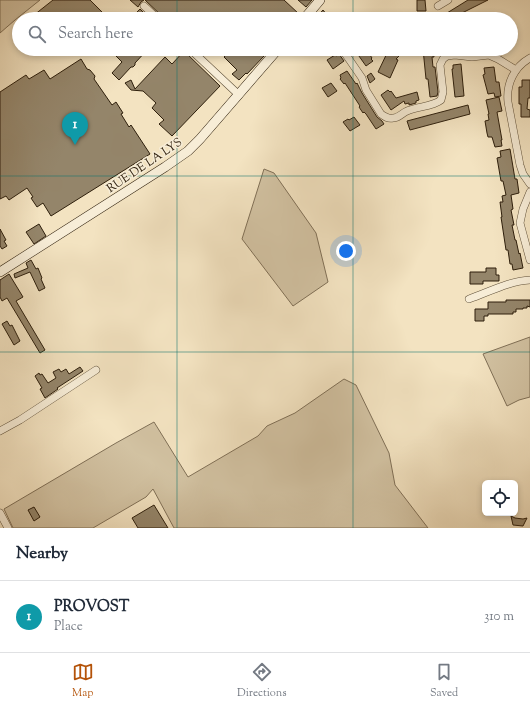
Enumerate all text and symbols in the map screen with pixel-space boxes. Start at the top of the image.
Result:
search box [12,12,518,56]
icon: search [26,23,48,45]
text: Search here [58,24,133,45]
pin: 1 [62,112,88,145]
street label: RUE DE LA LYS [103,134,186,198]
your location [336,241,356,261]
map controls [482,480,518,516]
button: locate [482,480,518,516]
text: Nearby [16,542,68,566]
text: PROVOST [54,597,129,618]
text: 1 [27,608,31,626]
text: 310 m [484,608,514,626]
text: Place [54,618,83,636]
tab: Map [72,661,94,701]
tab: Directions [237,661,287,701]
tab: Saved [430,661,458,701]

